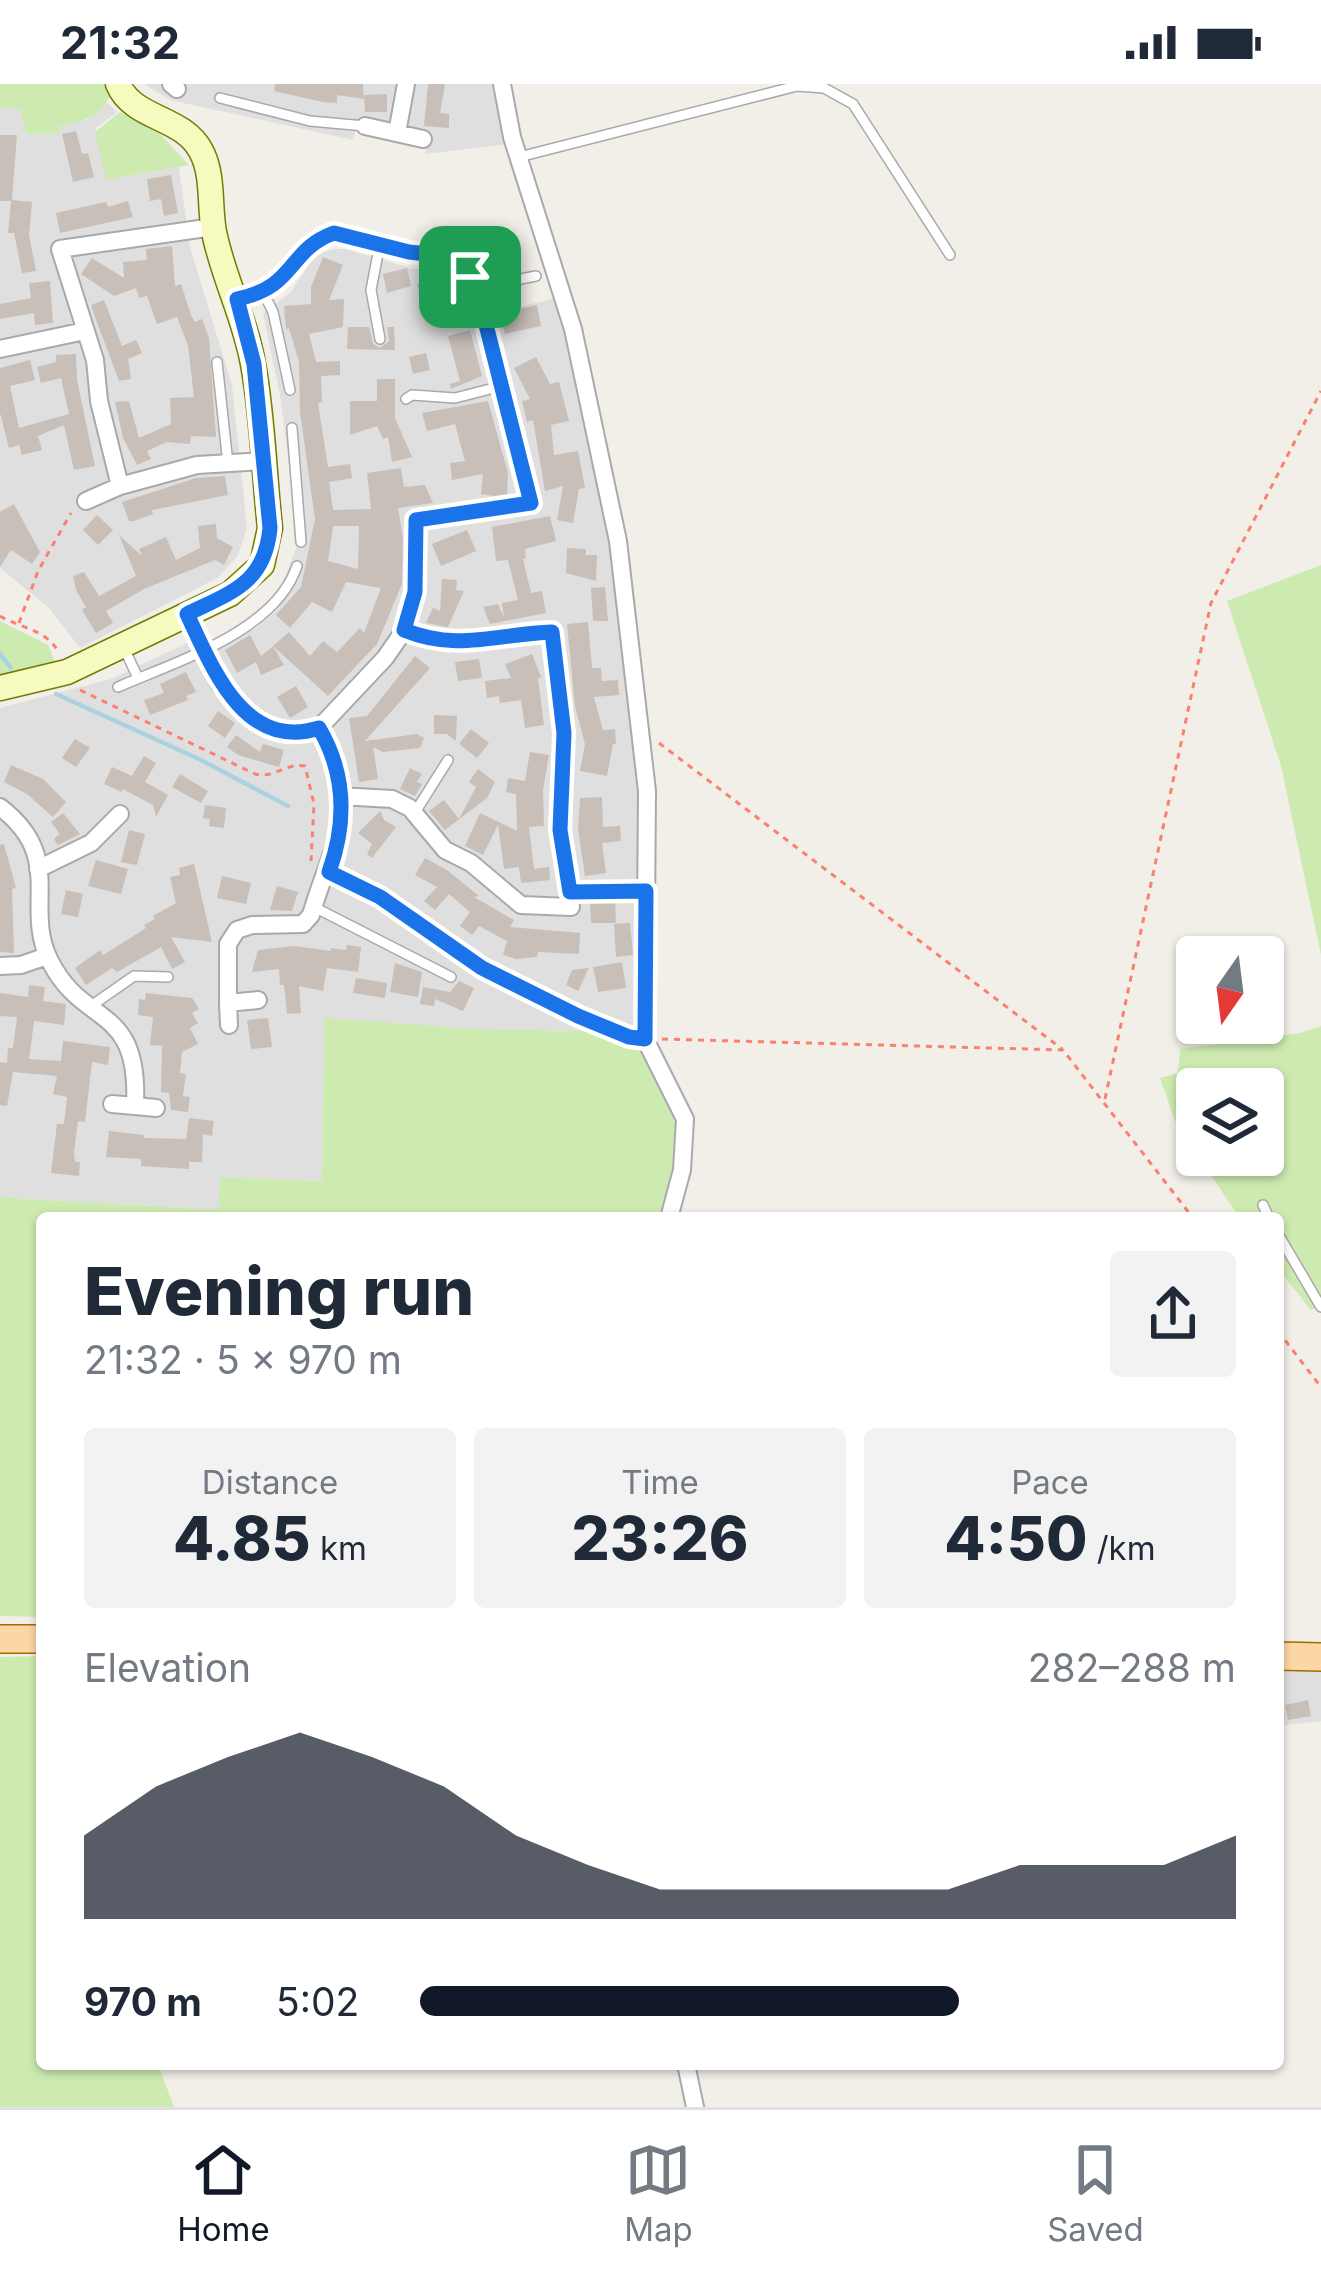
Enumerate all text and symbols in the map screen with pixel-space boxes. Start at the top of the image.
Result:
text: 21:32 [60,15,180,70]
pin [419,226,521,328]
icon: arrive [437,244,503,310]
north arrow [1176,936,1284,1044]
map controls [1176,936,1284,1176]
button: layers [1176,1068,1284,1176]
text: Evening run [84,1251,474,1331]
button: share [1110,1251,1236,1377]
text: 21:32 · 5 × 970 m [84,1336,402,1383]
text: Distance [202,1462,338,1502]
text: Time [621,1462,699,1502]
text: Pace [1011,1462,1089,1502]
text: 4.85 [173,1502,311,1574]
text: 23:26 [572,1502,748,1574]
text: 4:50 [944,1502,1087,1574]
text: km [311,1528,367,1568]
text: /km [1087,1528,1156,1568]
text: Elevation [84,1644,251,1691]
text: 282–288 m [1028,1644,1236,1691]
text: 970 m [84,1978,202,2025]
text: 5:02 [276,1978,359,2025]
tab: Home [177,2137,270,2249]
tab: Map [624,2137,693,2249]
tab: Saved [1047,2137,1144,2249]

